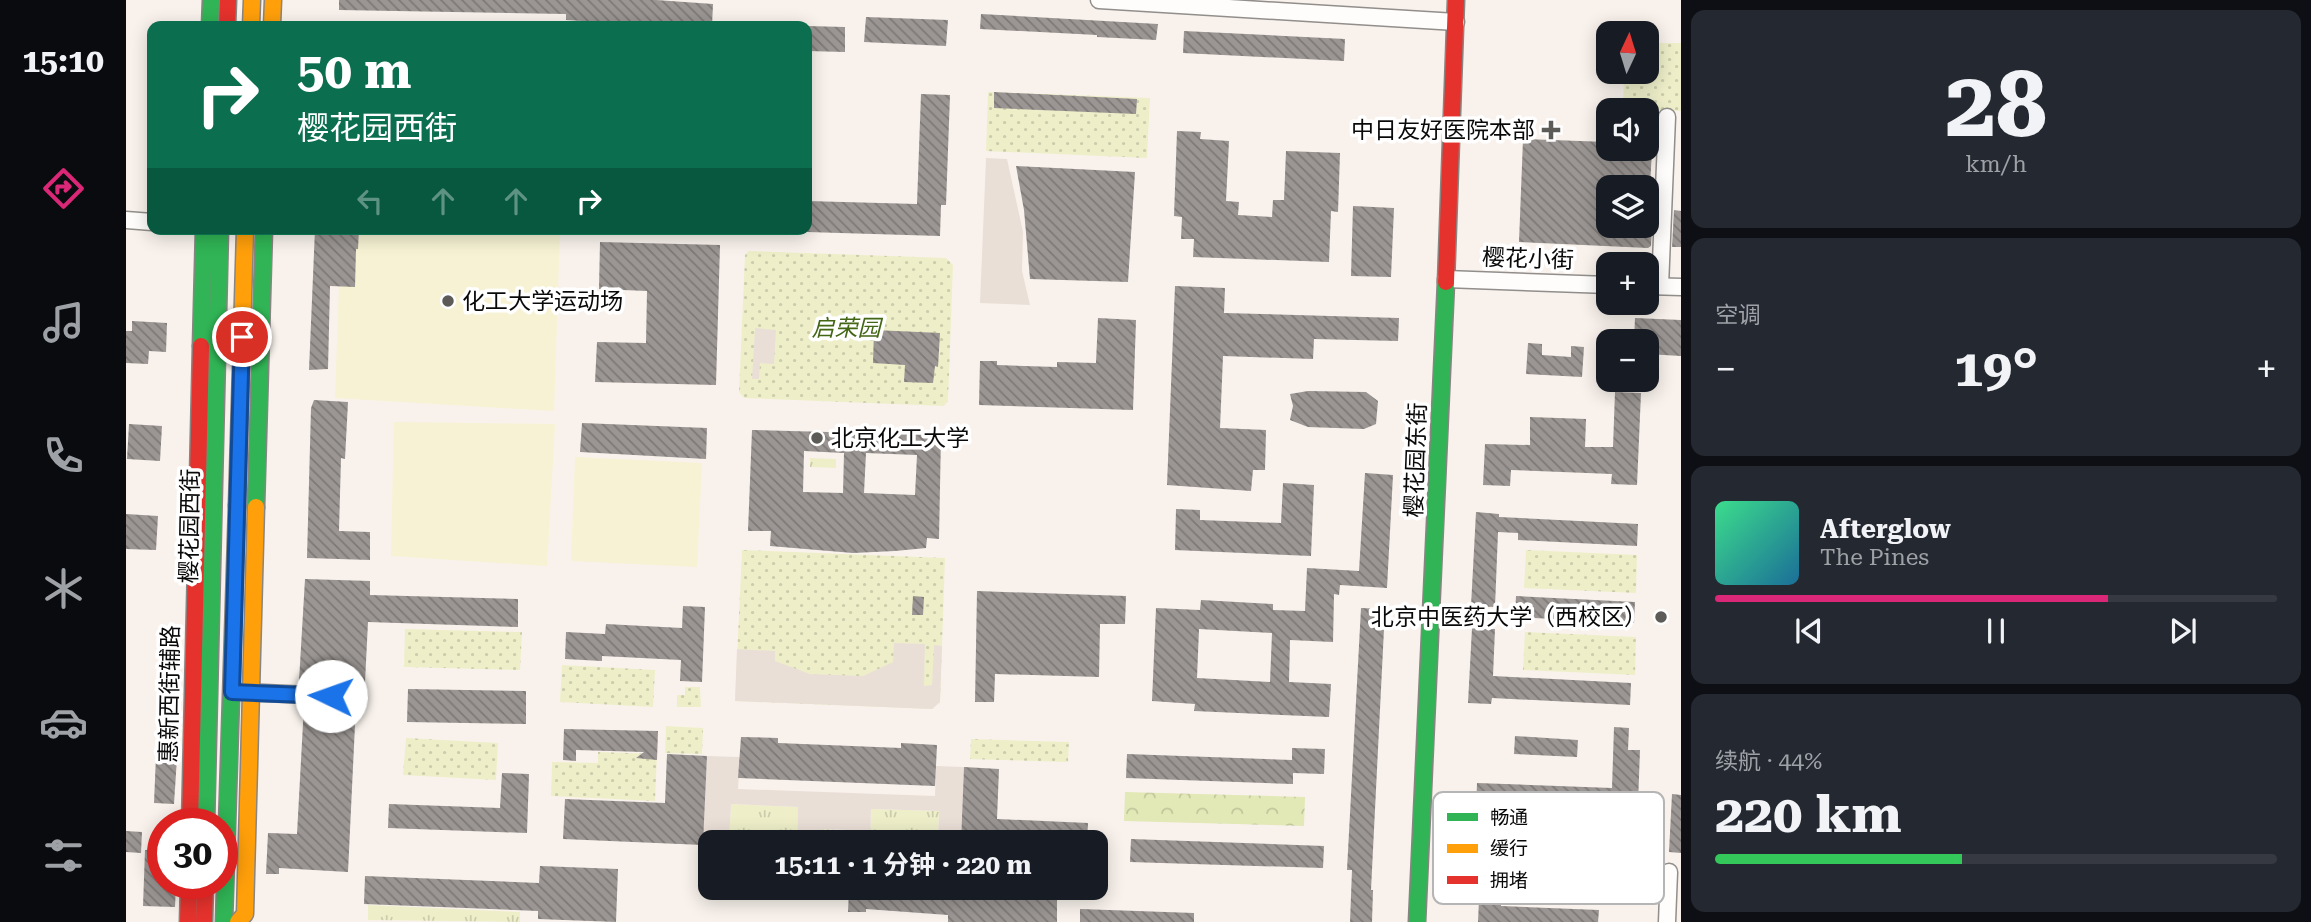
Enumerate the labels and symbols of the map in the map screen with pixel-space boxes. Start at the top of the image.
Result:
north arrow [1596,21,1659,84]
place label: 中日友好医院本部 [1351,117,1535,144]
marker: 中日友好医院本部 [1541,120,1561,140]
street label: 樱花小街 [1482,244,1574,274]
place label: 化工大学运动场 [462,288,623,315]
marker: 化工大学运动场 [440,293,456,309]
pin [212,307,272,367]
park label: 启荣园 [812,315,884,342]
street label: 樱花园东街 [1401,402,1431,518]
place label: 北京化工大学 [831,425,969,452]
marker: 北京化工大学 [809,430,825,446]
street label: 樱花园西街 [175,468,205,584]
place label: 北京中医药大学（西校区） [1371,604,1647,631]
marker: 北京中医药大学（西校区） [1653,609,1669,625]
street label: 惠新西街辅路 [155,625,185,763]
position arrow [294,659,368,733]
legend [1433,792,1664,904]
text: 畅通 [1490,806,1528,829]
speed limit sign: 30 [147,808,238,899]
text: 缓行 [1490,837,1528,860]
text: 拥堵 [1490,869,1528,892]

